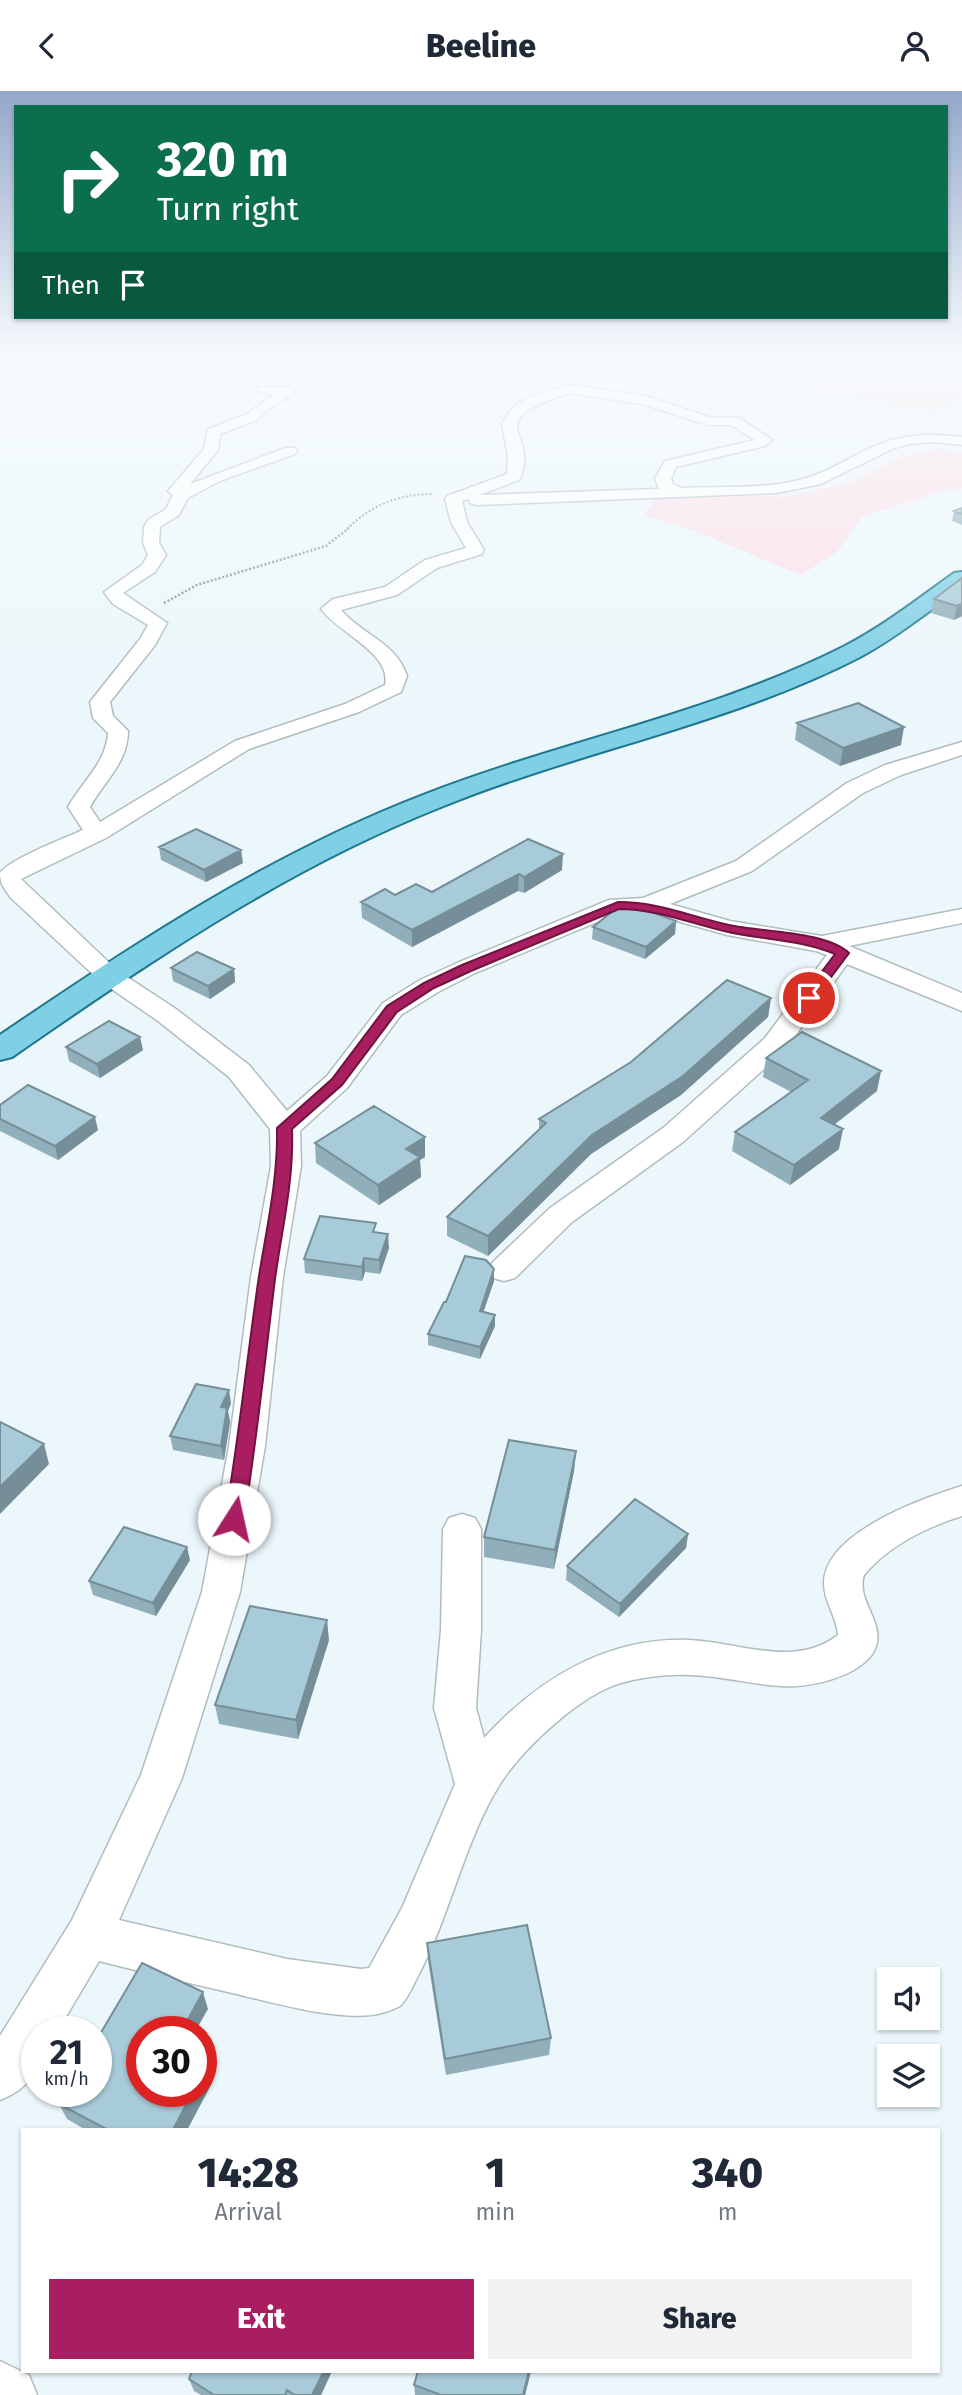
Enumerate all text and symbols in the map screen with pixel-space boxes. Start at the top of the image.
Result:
icon: back [28,27,66,65]
text: Beeline [426,27,536,65]
icon: person [896,27,934,65]
text: 320 m [157,130,289,189]
icon: right [42,133,133,224]
text: Turn right [157,190,299,228]
icon: arrive [114,266,152,304]
text: Then [42,270,100,301]
pin [779,968,839,1028]
icon: arrive [790,979,828,1017]
position arrow [197,1482,271,1556]
map controls [877,1967,940,2107]
button: sound [877,1967,940,2030]
speed limit sign: 30 [126,2016,217,2107]
text: 21 [50,2031,83,2073]
button: layers [877,2044,940,2107]
text: km/h [44,2068,89,2090]
text: 14:28 [198,2148,299,2198]
text: 1 [485,2148,505,2198]
text: 340 [692,2148,763,2198]
text: Arrival [215,2198,282,2226]
text: min [476,2198,515,2226]
text: m [718,2198,737,2226]
button: Exit [49,2279,474,2359]
button: Share [488,2279,912,2359]

